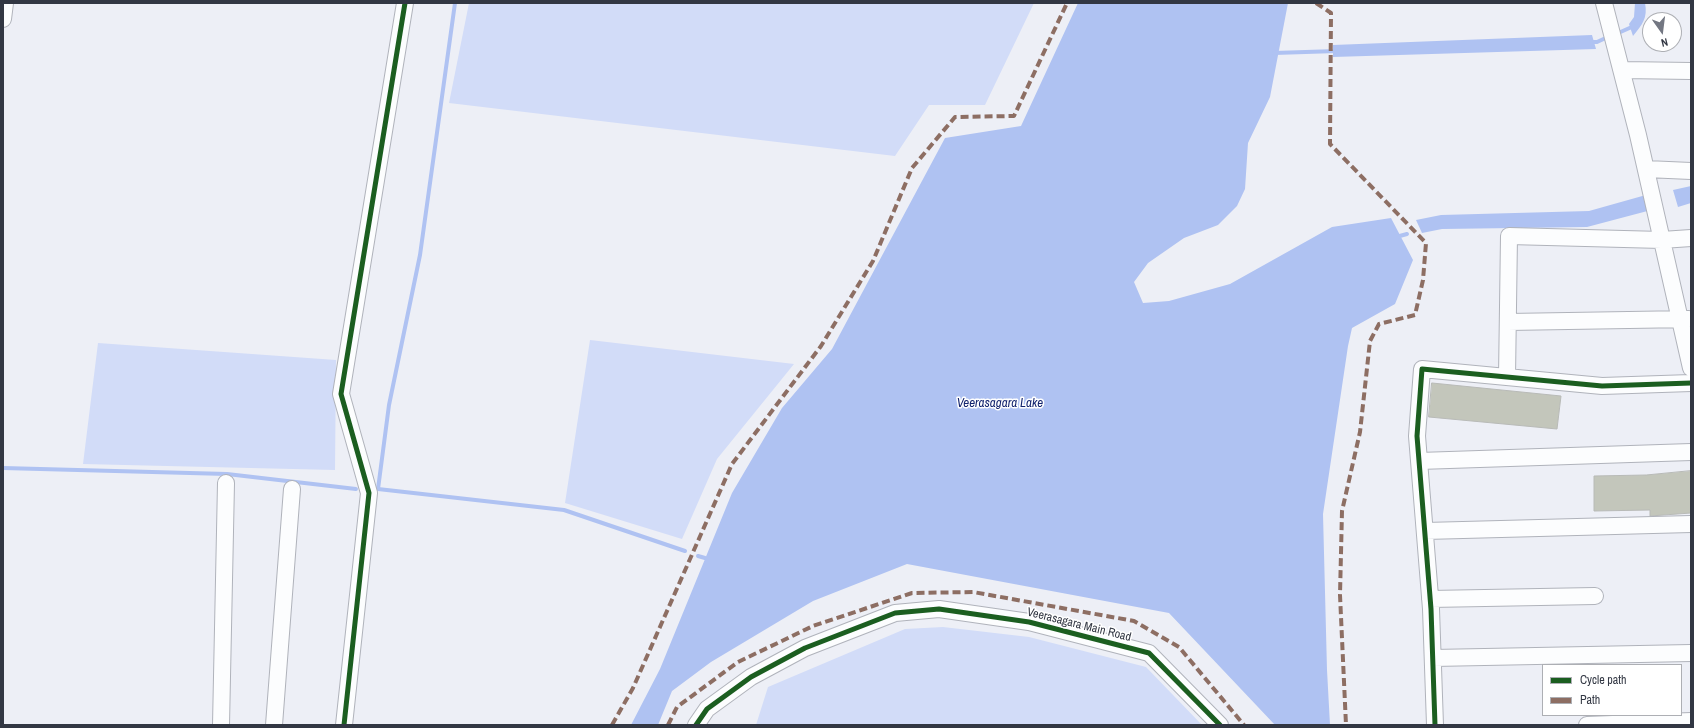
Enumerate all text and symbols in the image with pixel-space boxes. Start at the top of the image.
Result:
north arrow [1642,12,1682,52]
text: N [1660,35,1670,50]
water label: Veerasagara Lake [957,396,1043,412]
street label: Veerasagara Main Road [1026,605,1132,645]
legend [1542,664,1682,716]
text: Cycle path [1580,672,1627,688]
text: Path [1580,692,1600,708]

